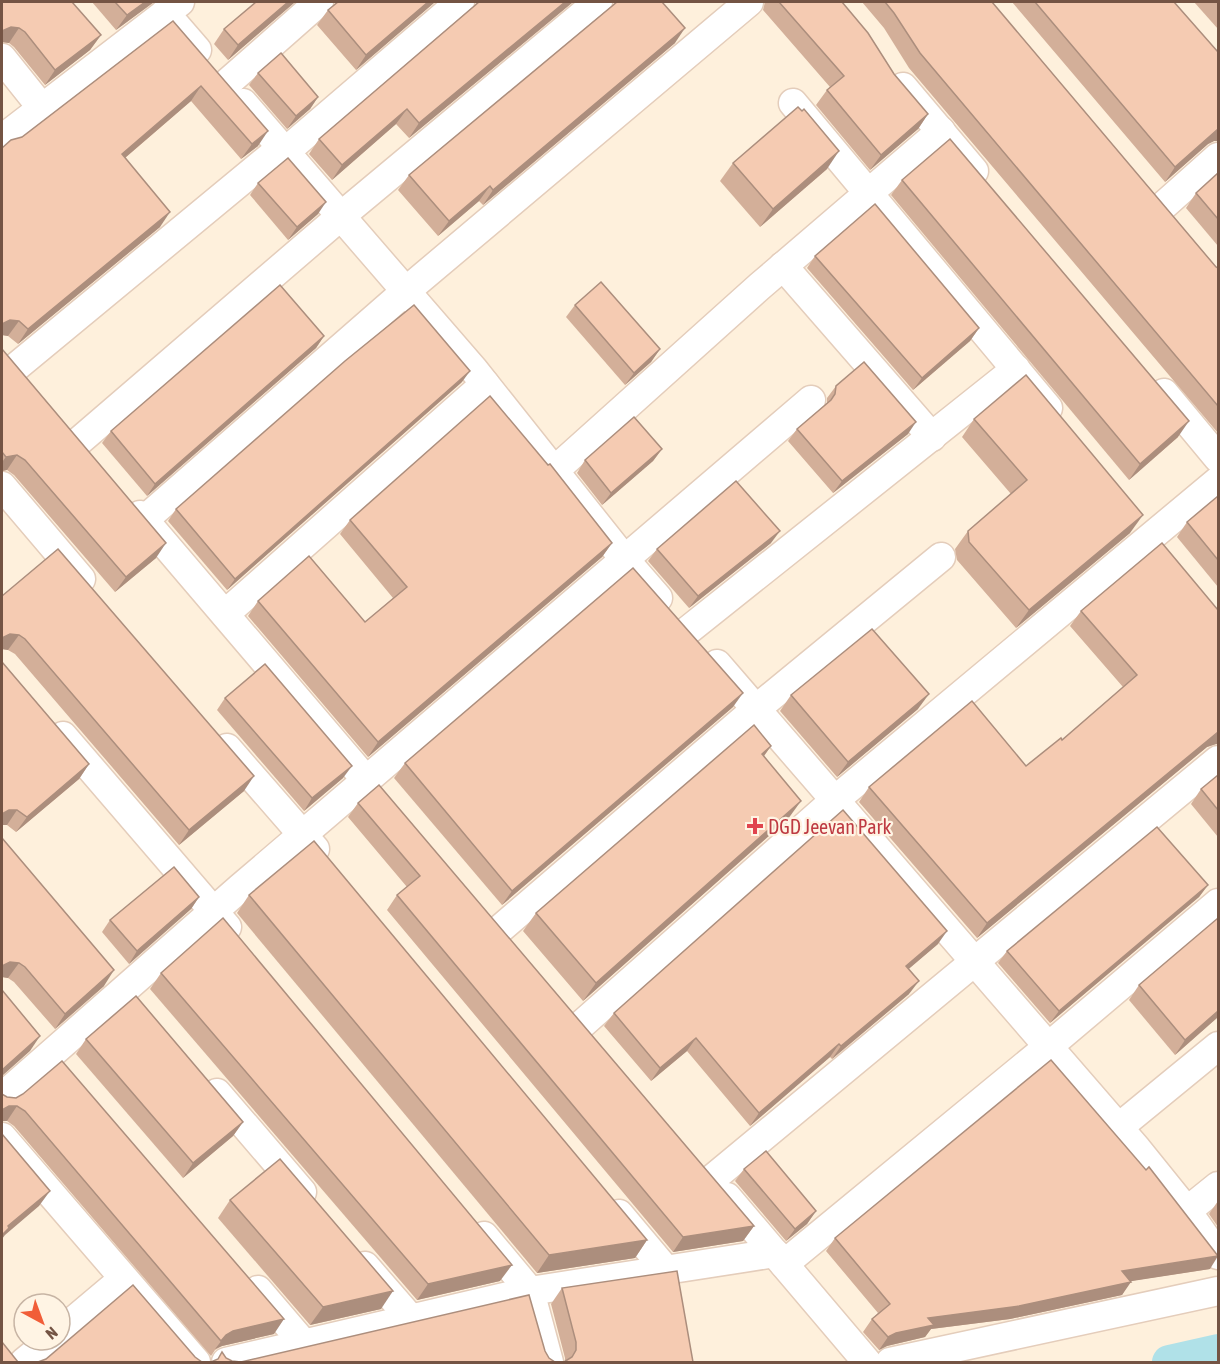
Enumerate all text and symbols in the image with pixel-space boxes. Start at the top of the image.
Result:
place label: DGD Jeevan Park [768,815,891,838]
marker: DGD Jeevan Park [746,817,764,835]
north arrow [12,1292,72,1352]
text: N [42,1323,61,1343]

